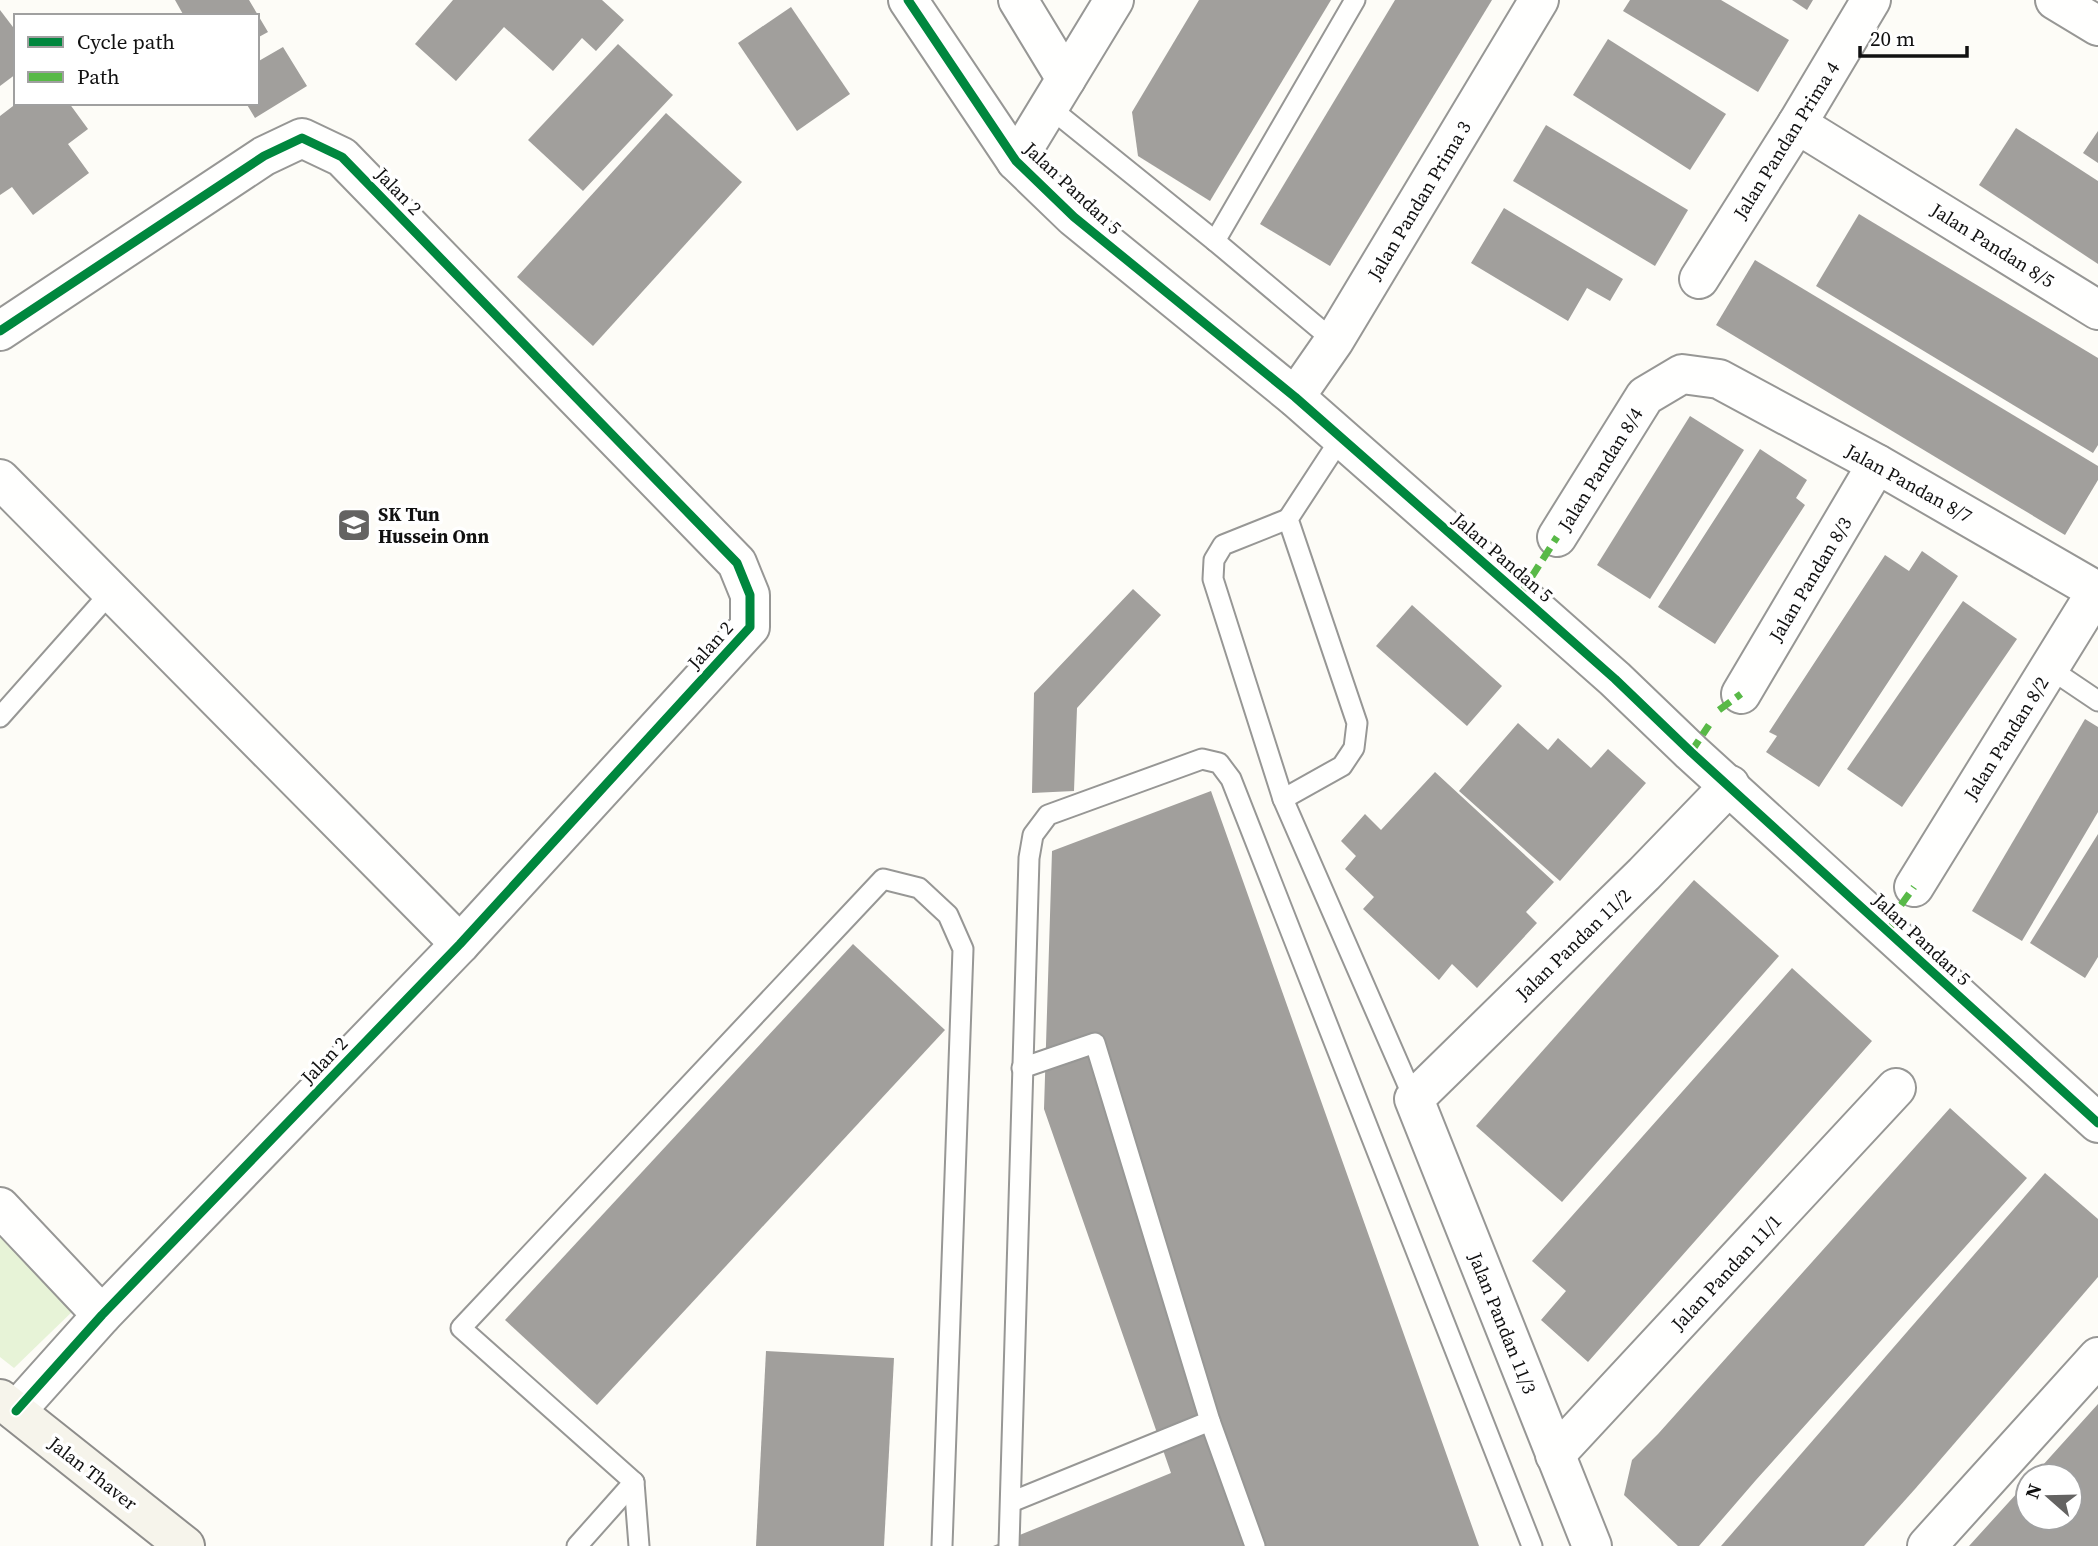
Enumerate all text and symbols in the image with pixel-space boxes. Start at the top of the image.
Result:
legend [14,14,259,105]
scale bar [1860,14,1967,58]
text: 20 m [1870,24,1915,53]
text: Cycle path [77,27,175,56]
street label: Jalan Pandan Prima 4 [1726,56,1845,225]
text: Path [77,62,120,91]
street label: Jalan Pandan Prima 3 [1361,116,1477,285]
street label: Jalan Pandan 5 [1018,135,1128,240]
street label: Jalan 2 [369,161,428,220]
street label: Jalan Pandan 8/5 [1926,196,2060,293]
street label: Jalan Pandan 8/4 [1551,402,1649,536]
street label: Jalan Pandan 8/7 [1840,437,1977,529]
place label: SK Tun Hussein Onn [378,501,489,549]
street label: Jalan Pandan 5 [1446,505,1559,608]
school or university icon: SK Tun Hussein Onn [335,506,373,544]
street label: Jalan Pandan 8/3 [1762,512,1857,647]
street label: Jalan 2 [681,615,739,676]
street label: Jalan Pandan 8/2 [1957,671,2054,805]
street label: Jalan Pandan 11/2 [1509,882,1636,1006]
street label: Jalan Pandan 5 [1867,886,1977,991]
street label: Jalan 2 [294,1031,353,1090]
street label: Jalan Pandan 11/1 [1665,1208,1787,1337]
street label: Jalan Pandan 11/3 [1462,1247,1543,1398]
street label: Jalan Thaver [42,1430,143,1516]
north arrow [2014,1462,2084,1532]
text: N [2018,1480,2048,1502]

